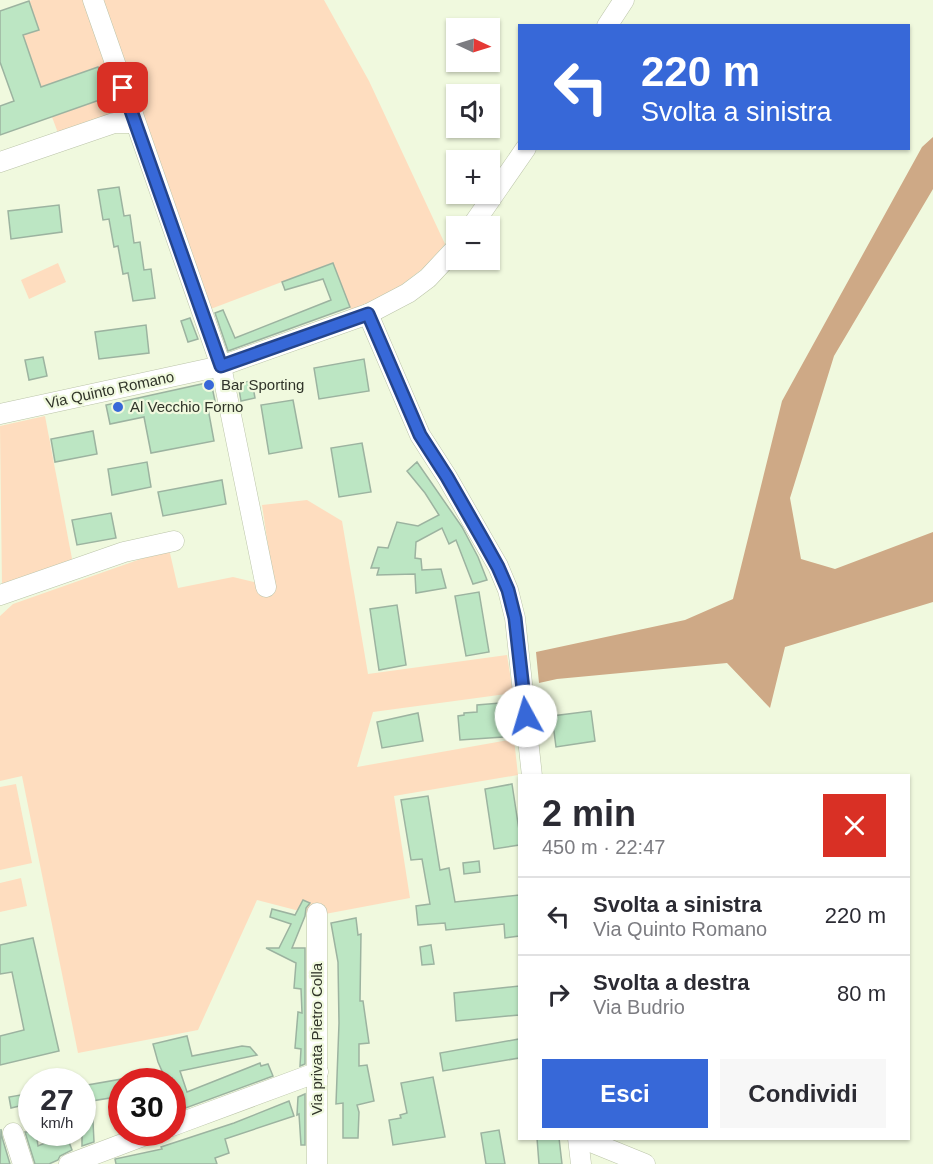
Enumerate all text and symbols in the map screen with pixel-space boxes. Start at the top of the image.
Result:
north arrow [446,18,500,72]
map controls [446,18,500,270]
icon: left [542,48,620,126]
text: 220 m [641,48,760,95]
pin [97,62,148,113]
icon: arrive [106,71,139,104]
button: sound [446,84,500,138]
text: Svolta a sinistra [641,97,832,127]
button: + [446,150,500,204]
button: − [446,216,500,270]
street label: Via Quinto Romano [44,368,176,411]
place label: Bar Sporting [221,376,304,393]
marker: Bar Sporting [202,378,216,392]
place label: Al Vecchio Forno [130,398,243,415]
marker: Al Vecchio Forno [111,400,125,414]
position arrow [494,684,558,748]
text: 2 min [542,793,636,834]
button: close [823,794,886,857]
text: 450 m · 22:47 [542,836,665,858]
text: Svolta a sinistra [593,892,762,917]
icon: left [542,900,575,933]
text: 220 m [825,903,886,928]
text: Via Quinto Romano [593,918,767,940]
street label: Via privata Pietro Colla [308,962,325,1115]
text: Svolta a destra [593,970,750,995]
icon: right [542,978,575,1011]
text: 80 m [837,981,886,1006]
text: Via Budrio [593,996,685,1018]
button: Esci [542,1059,708,1128]
button: Condividi [720,1059,886,1128]
speed limit sign: 30 [108,1068,186,1146]
text: 27 [40,1083,74,1116]
text: km/h [41,1114,73,1131]

